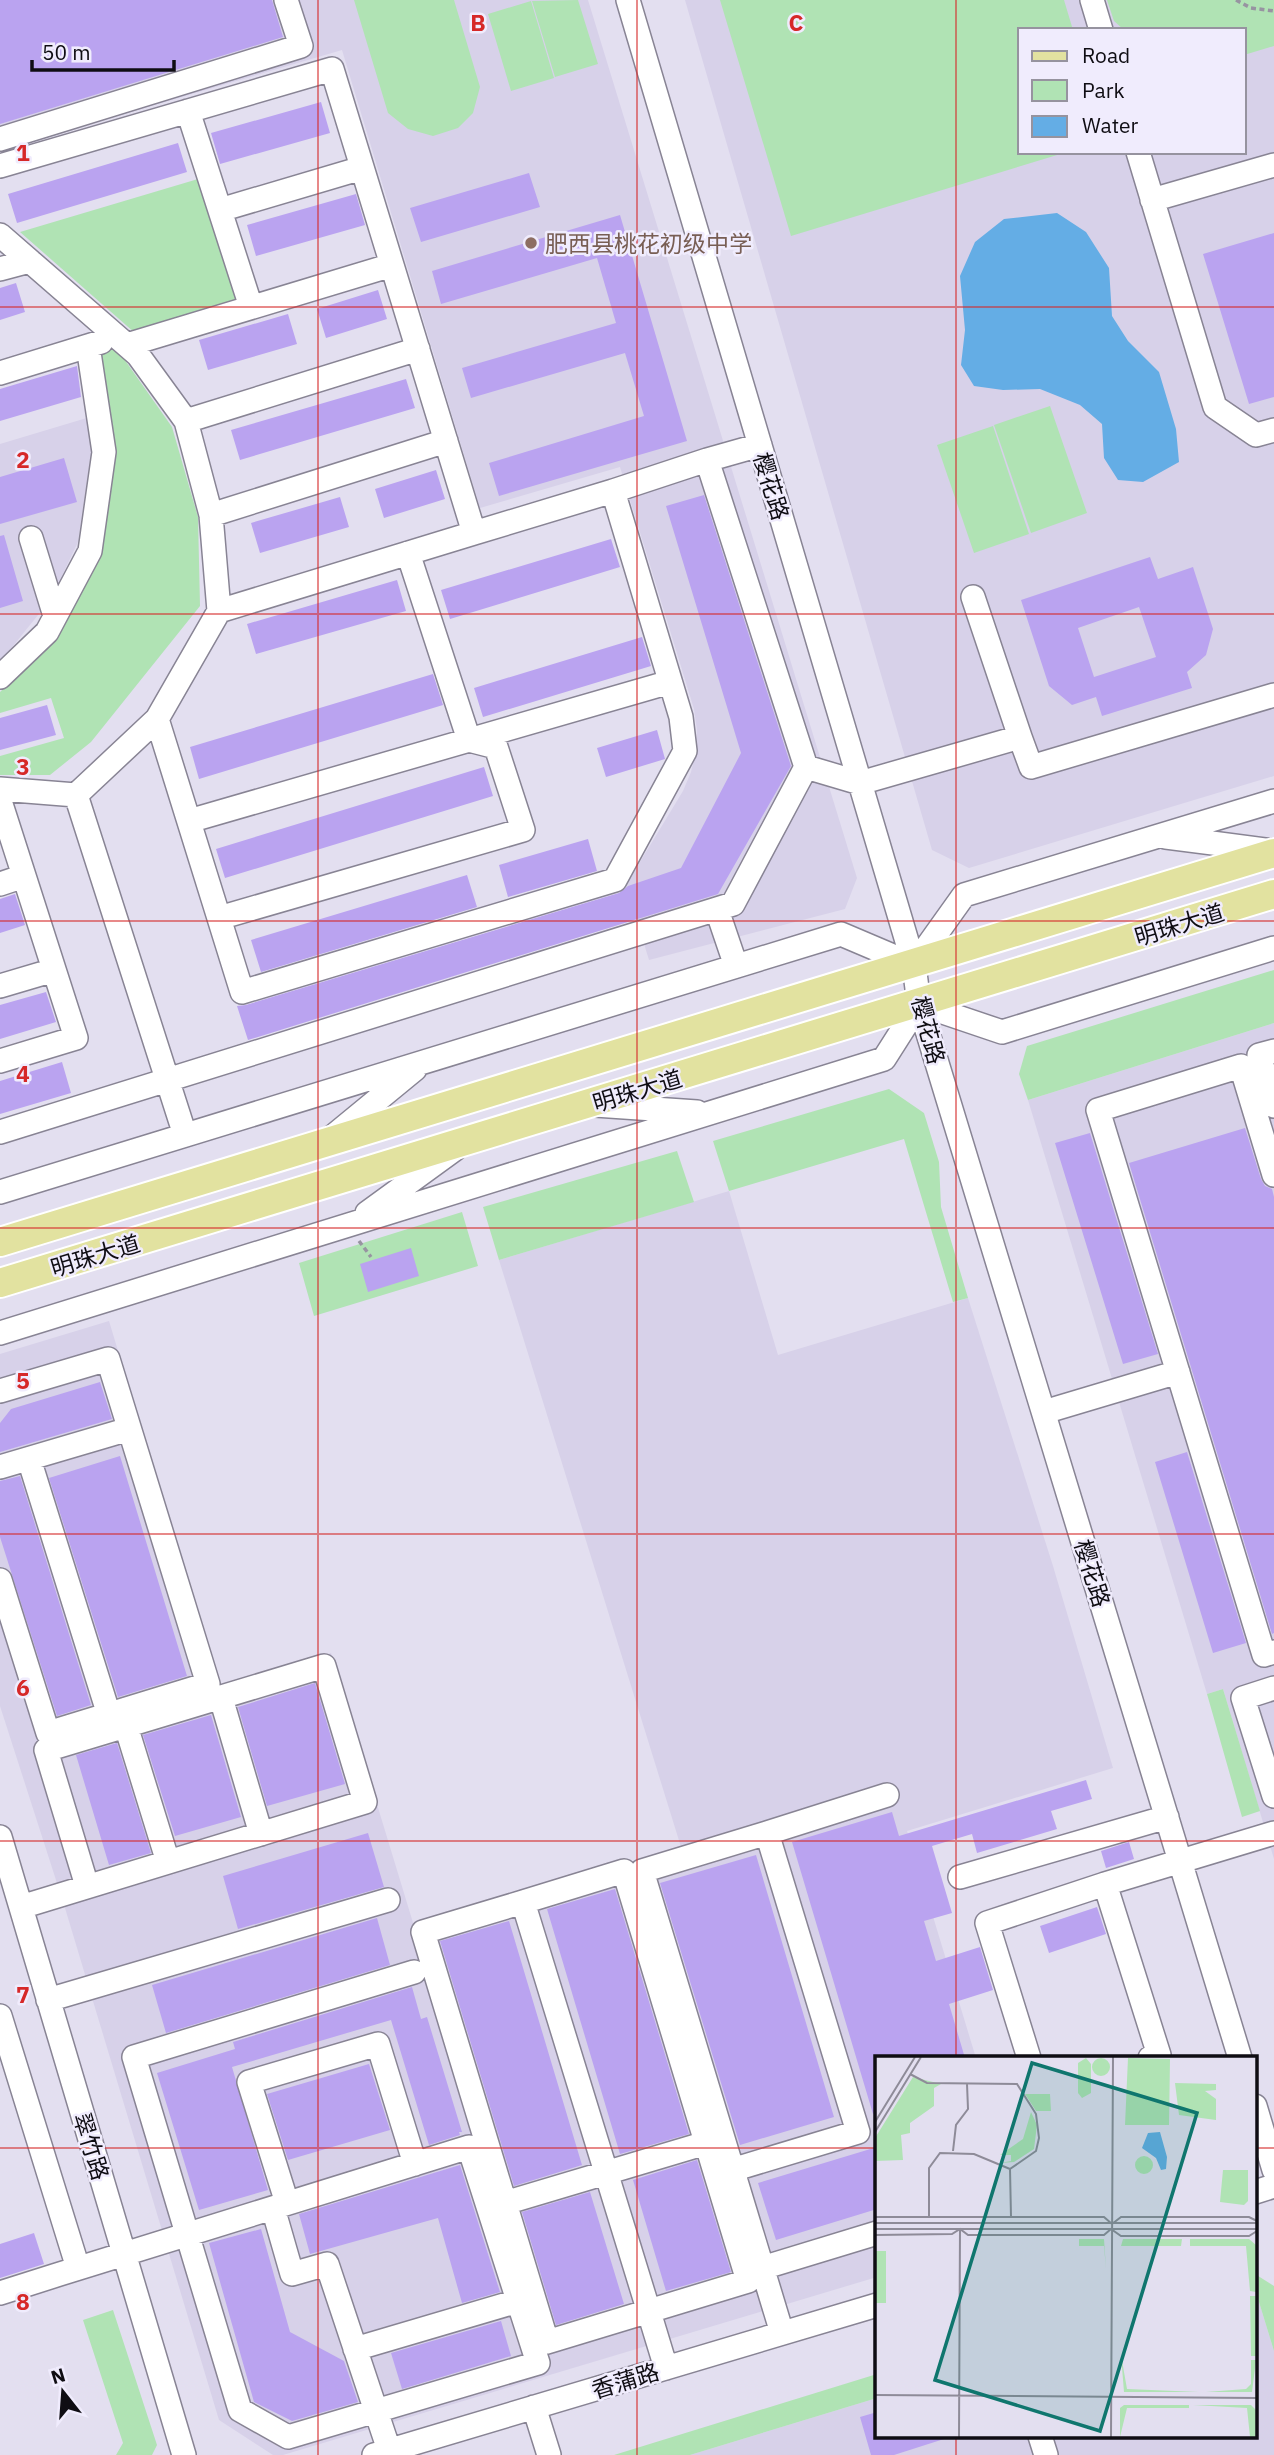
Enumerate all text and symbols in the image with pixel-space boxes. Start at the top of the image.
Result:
text: B [470,7,486,37]
text: C [789,7,804,37]
scale bar [32,28,173,72]
legend [1018,28,1246,154]
text: 50 m [42,38,91,66]
text: Road [1082,41,1130,69]
text: Park [1082,76,1125,104]
text: Water [1082,111,1139,139]
text: 1 [16,137,30,167]
place label: 肥西县桃花初级中学 [545,228,752,258]
marker: 肥西县桃花初级中学 [523,235,539,251]
text: 2 [16,444,30,474]
street label: 樱花路 [748,449,796,523]
text: 3 [16,751,30,781]
street label: 明珠大道 [1131,896,1227,952]
street label: 樱花路 [906,993,952,1067]
text: 4 [16,1058,30,1088]
street label: 明珠大道 [589,1062,685,1118]
street label: 明珠大道 [47,1227,143,1283]
text: 5 [16,1365,30,1395]
street label: 樱花路 [1069,1536,1117,1610]
text: 6 [16,1672,30,1702]
text: 7 [16,1979,30,2009]
inset map [875,2056,1256,2438]
street label: 翠竹路 [68,2109,116,2183]
text: 8 [16,2286,30,2316]
street label: 香蒲路 [588,2356,662,2404]
north arrow [28,2357,98,2427]
text: N [48,2362,68,2389]

